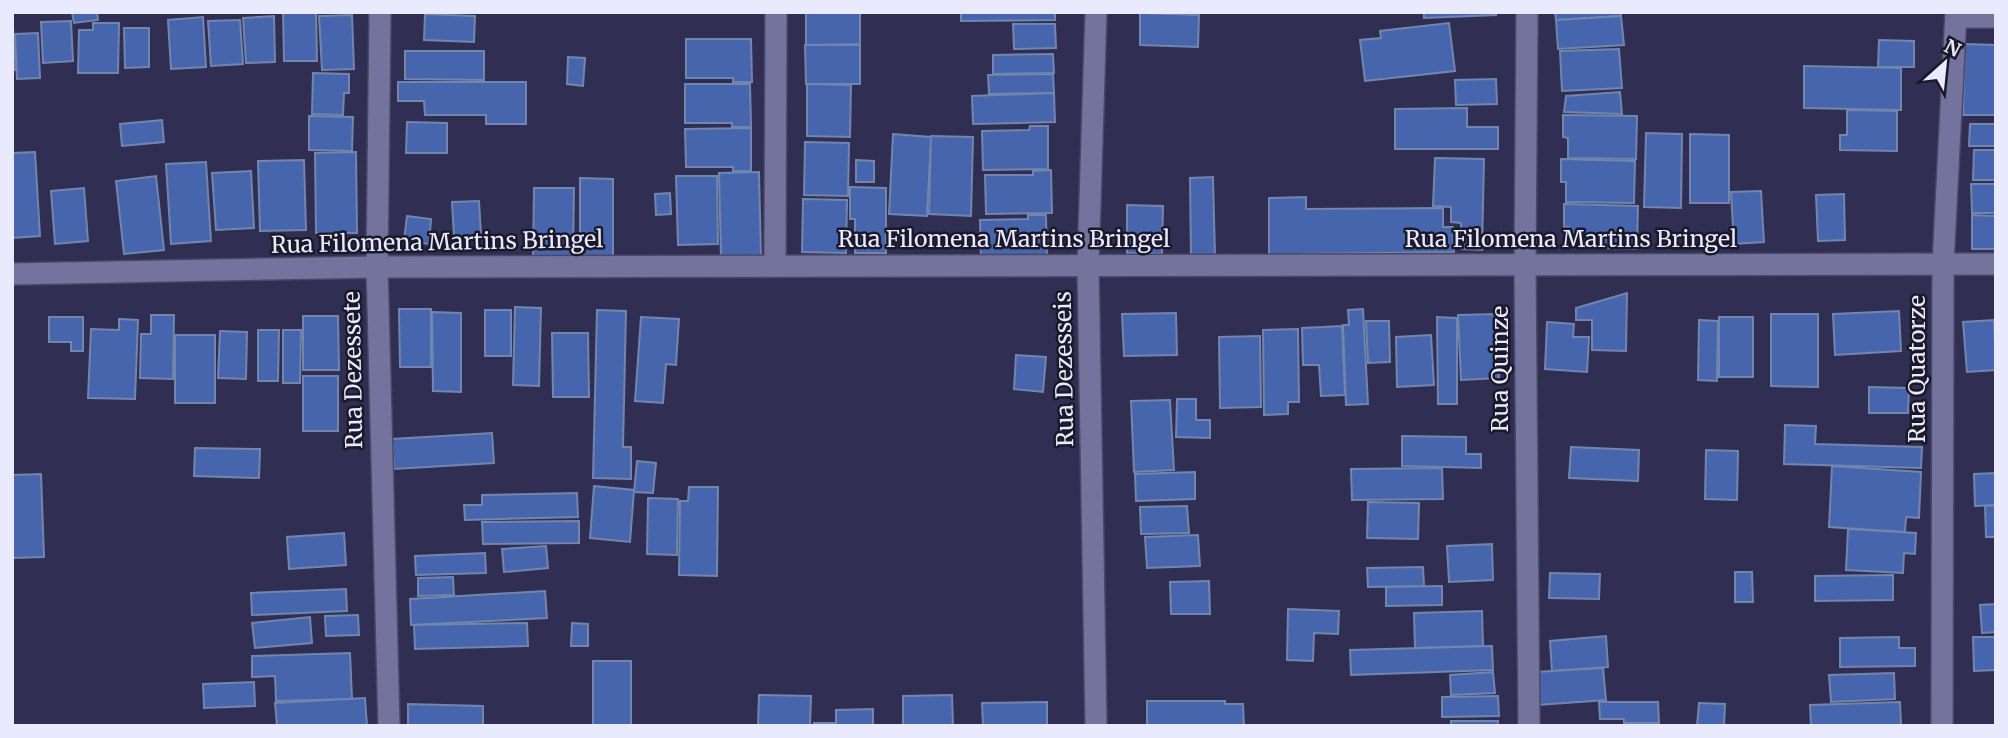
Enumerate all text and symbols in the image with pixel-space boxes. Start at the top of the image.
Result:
north arrow [1910,28,1980,98]
text: N [1941,34,1965,62]
street label: Rua Filomena Martins Bringel [271,224,603,259]
street label: Rua Filomena Martins Bringel [838,224,1170,253]
street label: Rua Filomena Martins Bringel [1405,224,1737,253]
street label: Rua Dezessete [337,291,368,449]
street label: Rua Dezesseis [1048,291,1079,447]
street label: Rua Quatorze [1902,295,1931,443]
street label: Rua Quinze [1485,306,1514,432]

